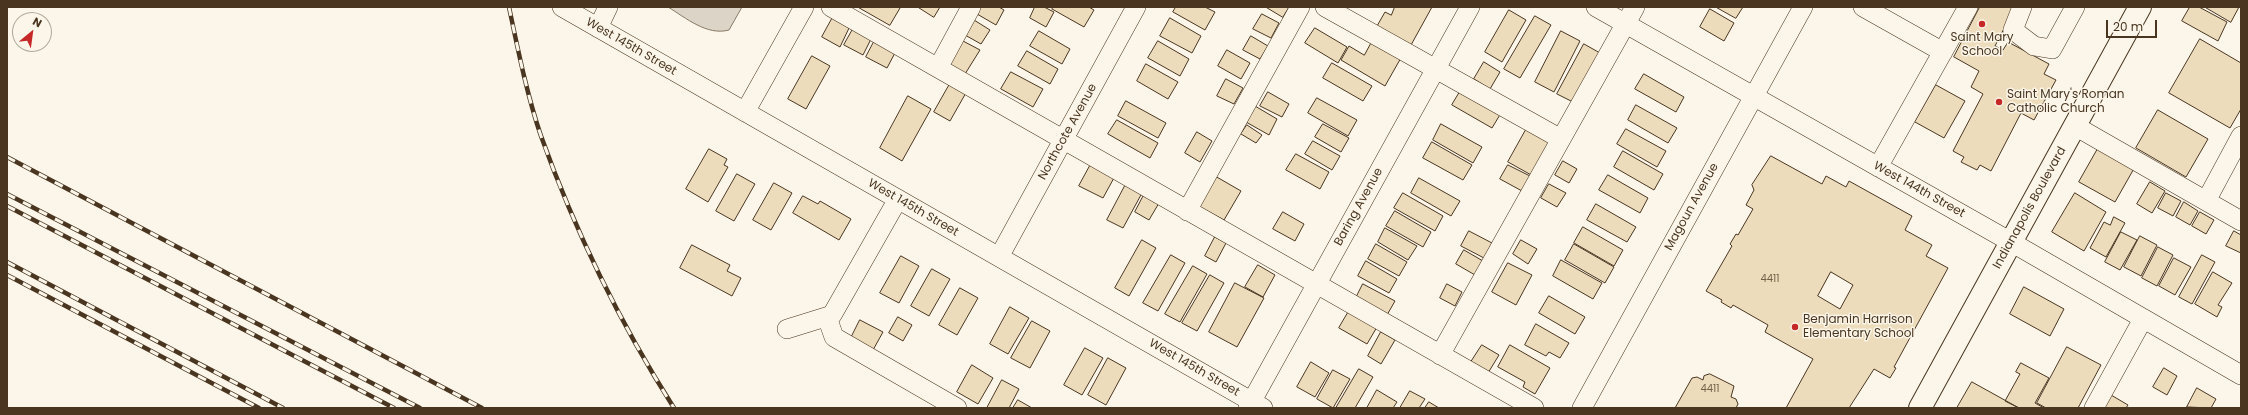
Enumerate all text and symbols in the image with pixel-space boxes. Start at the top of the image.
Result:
north arrow [12,12,52,52]
scale bar [2108,12,2159,38]
text: N [30,13,45,31]
street label: West 145th Street [583,15,679,79]
text: 20 m [2113,18,2143,35]
marker: Saint Mary School [1977,19,1987,29]
place label: Saint Mary School [1950,31,2014,59]
street label: Northcote Avenue [1036,81,1100,183]
place label: Saint Mary's Roman Catholic Church [2007,88,2125,116]
marker: Saint Mary's Roman Catholic Church [1994,97,2004,107]
street label: Indianapolis Boulevard [1990,144,2070,272]
street label: West 144th Street [1871,159,1967,221]
street label: Magoun Avenue [1662,161,1722,253]
street label: Baring Avenue [1332,165,1386,249]
street label: West 145th Street [865,176,961,240]
house number: 4411 [1761,273,1779,285]
place label: Benjamin Harrison Elementary School [1803,313,1914,341]
marker: Benjamin Harrison Elementary School [1790,322,1800,332]
street label: West 145th Street [1146,336,1242,400]
house number: 4411 [1701,383,1719,395]

